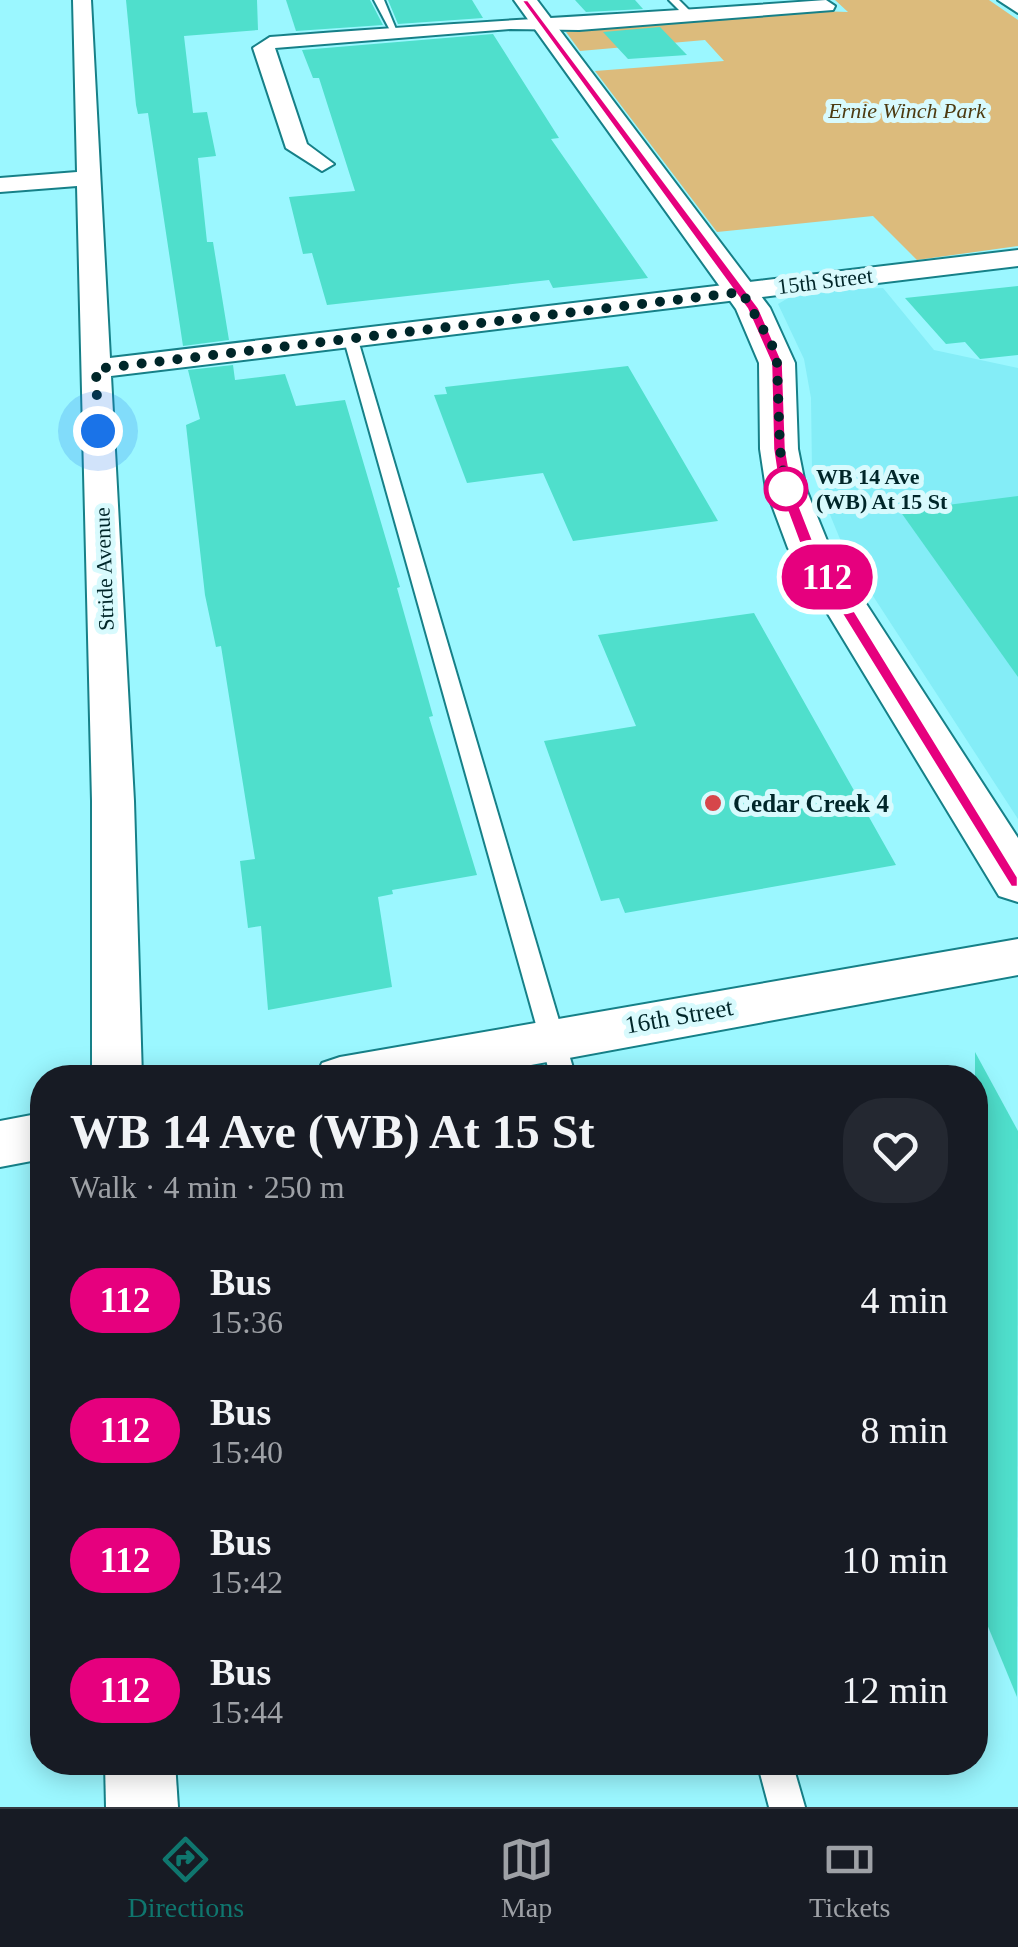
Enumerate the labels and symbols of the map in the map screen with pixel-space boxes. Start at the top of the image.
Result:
park label: Ernie Winch Park [827,98,987,123]
street label: 15th Street [776,263,874,299]
your location [73,406,123,456]
place label: WB 14 Ave (WB) At 15 St [816,464,948,514]
marker: WB 14 Ave (WB) At 15 St [765,468,807,510]
street label: Stride Avenue [89,507,119,631]
line badge: 112 [770,544,884,610]
place label: Cedar Creek 4 [733,790,889,817]
marker: Cedar Creek 4 [702,792,724,814]
street label: 16th Street [623,993,735,1039]

